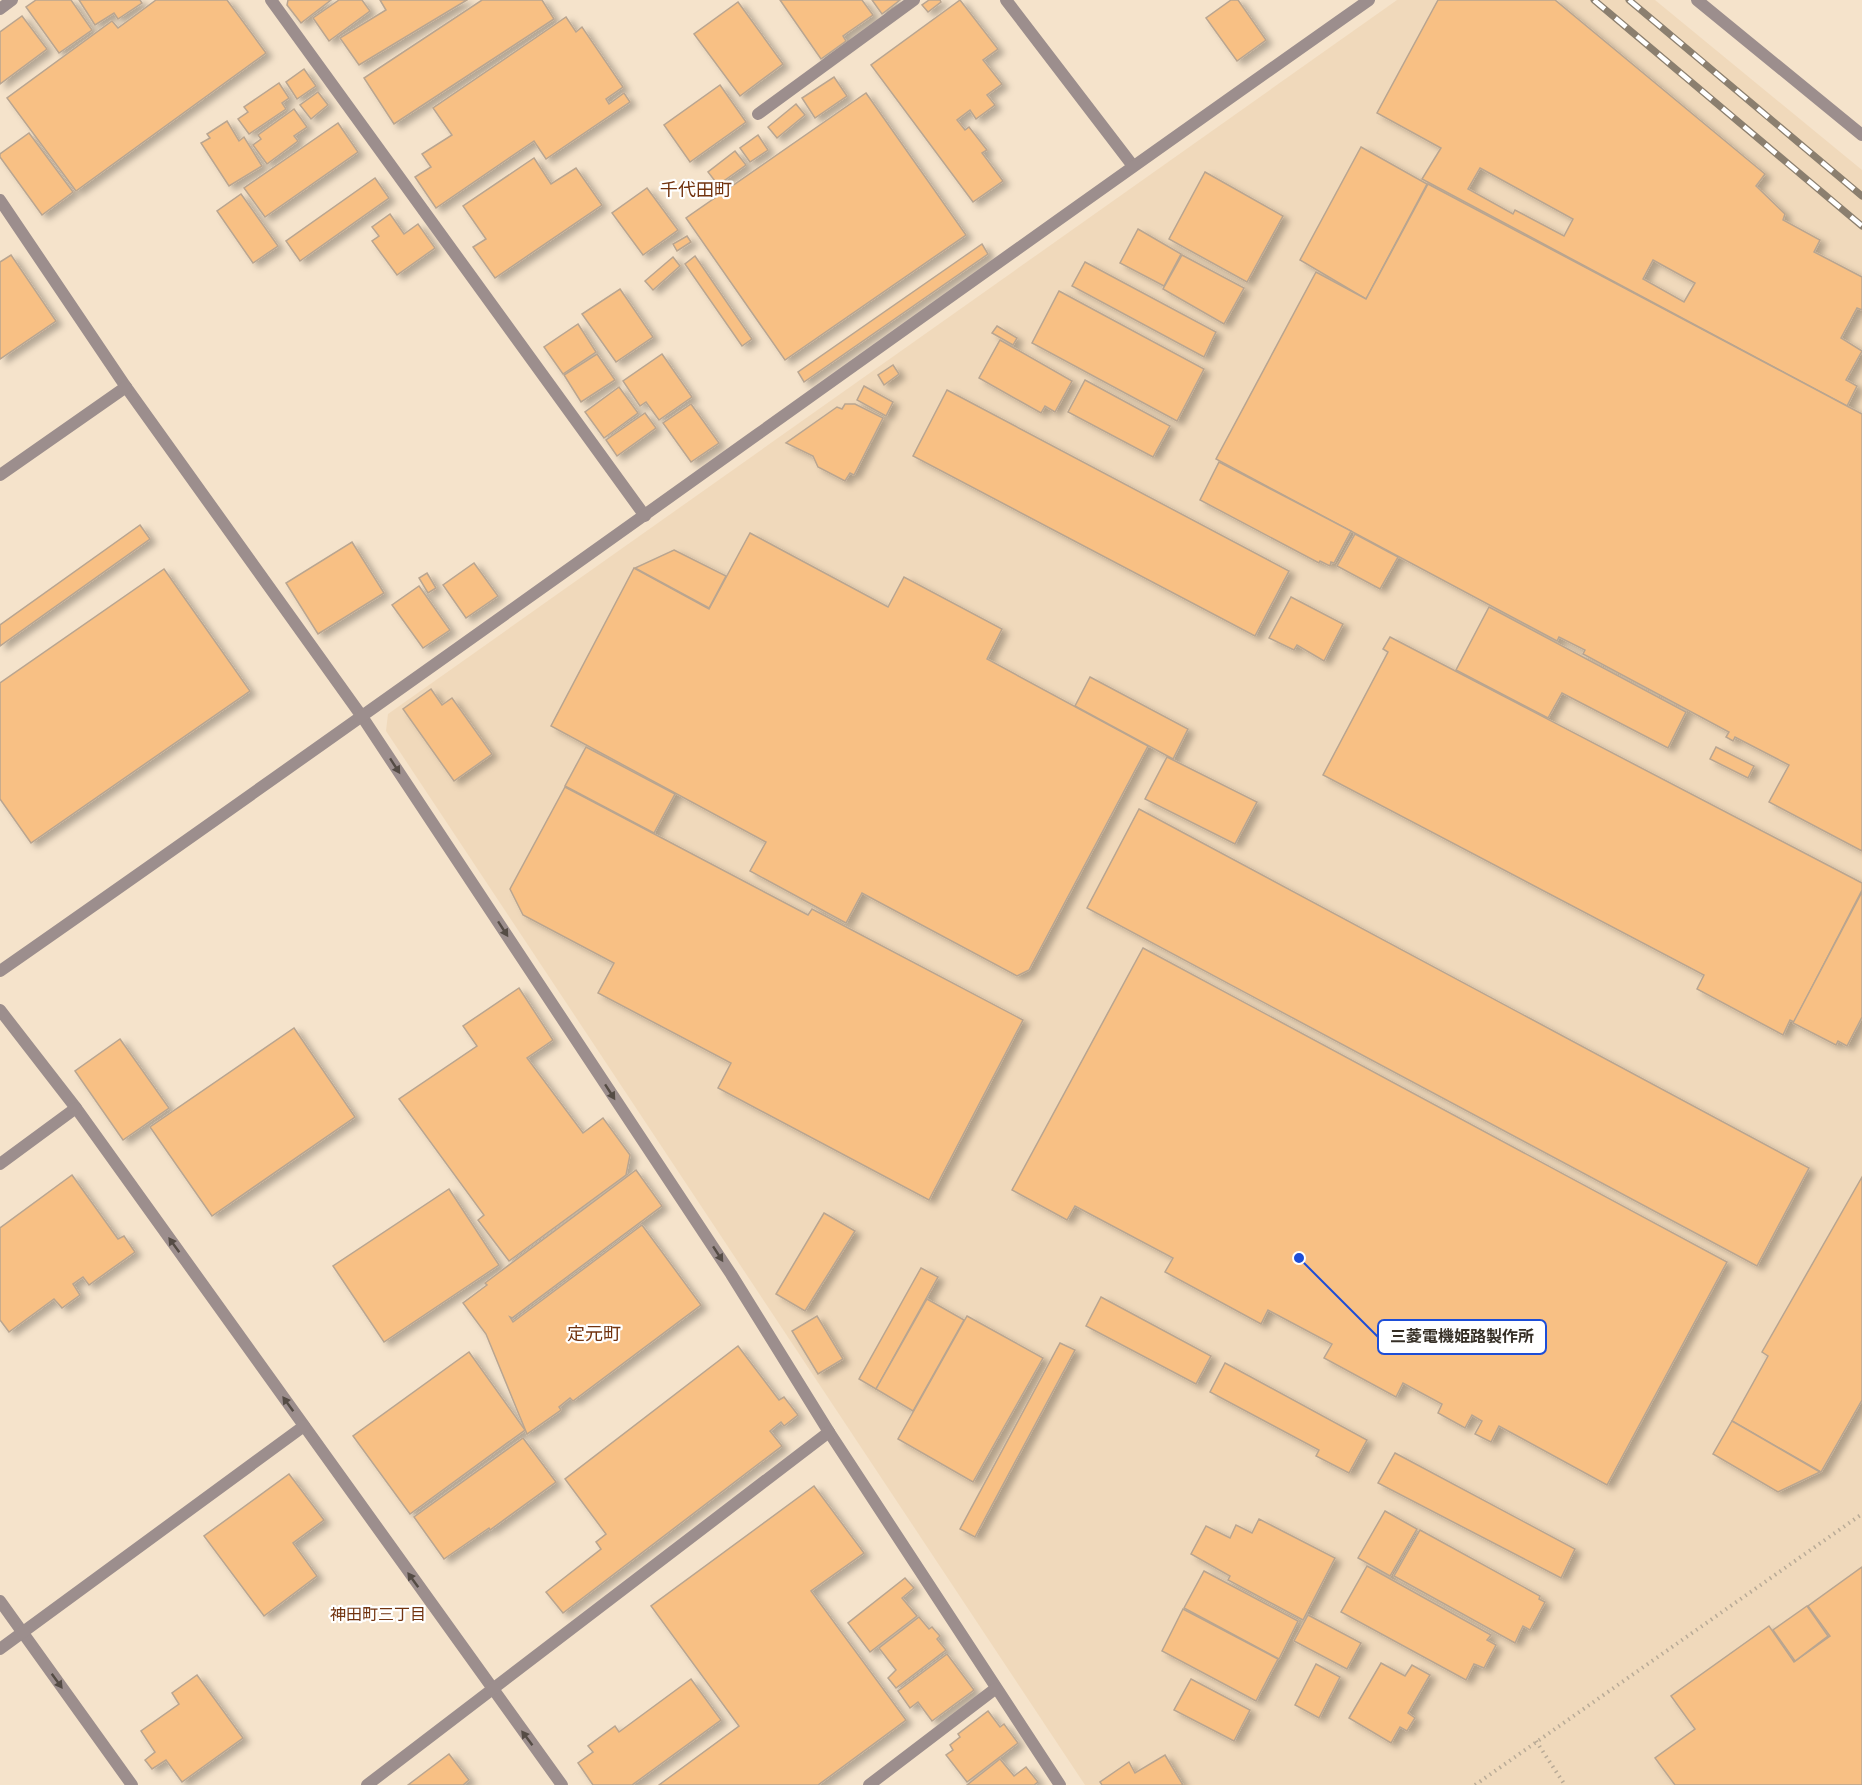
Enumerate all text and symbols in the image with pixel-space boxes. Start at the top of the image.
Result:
district label: 千代田町 [660,178,732,200]
one-way arrow [390,758,401,775]
one-way arrow [497,921,508,937]
one-way arrow [605,1084,616,1100]
one-way arrow [168,1238,180,1254]
one-way arrow [712,1246,724,1262]
callout: 三菱電機姫路製作所 [1378,1320,1546,1354]
district label: 定元町 [567,1322,621,1344]
text: 三菱電機姫路製作所 [1390,1326,1534,1346]
one-way arrow [282,1396,294,1412]
one-way arrow [407,1573,419,1588]
district label: 神田町三丁目 [330,1604,426,1624]
one-way arrow [51,1672,63,1688]
one-way arrow [521,1730,533,1746]

